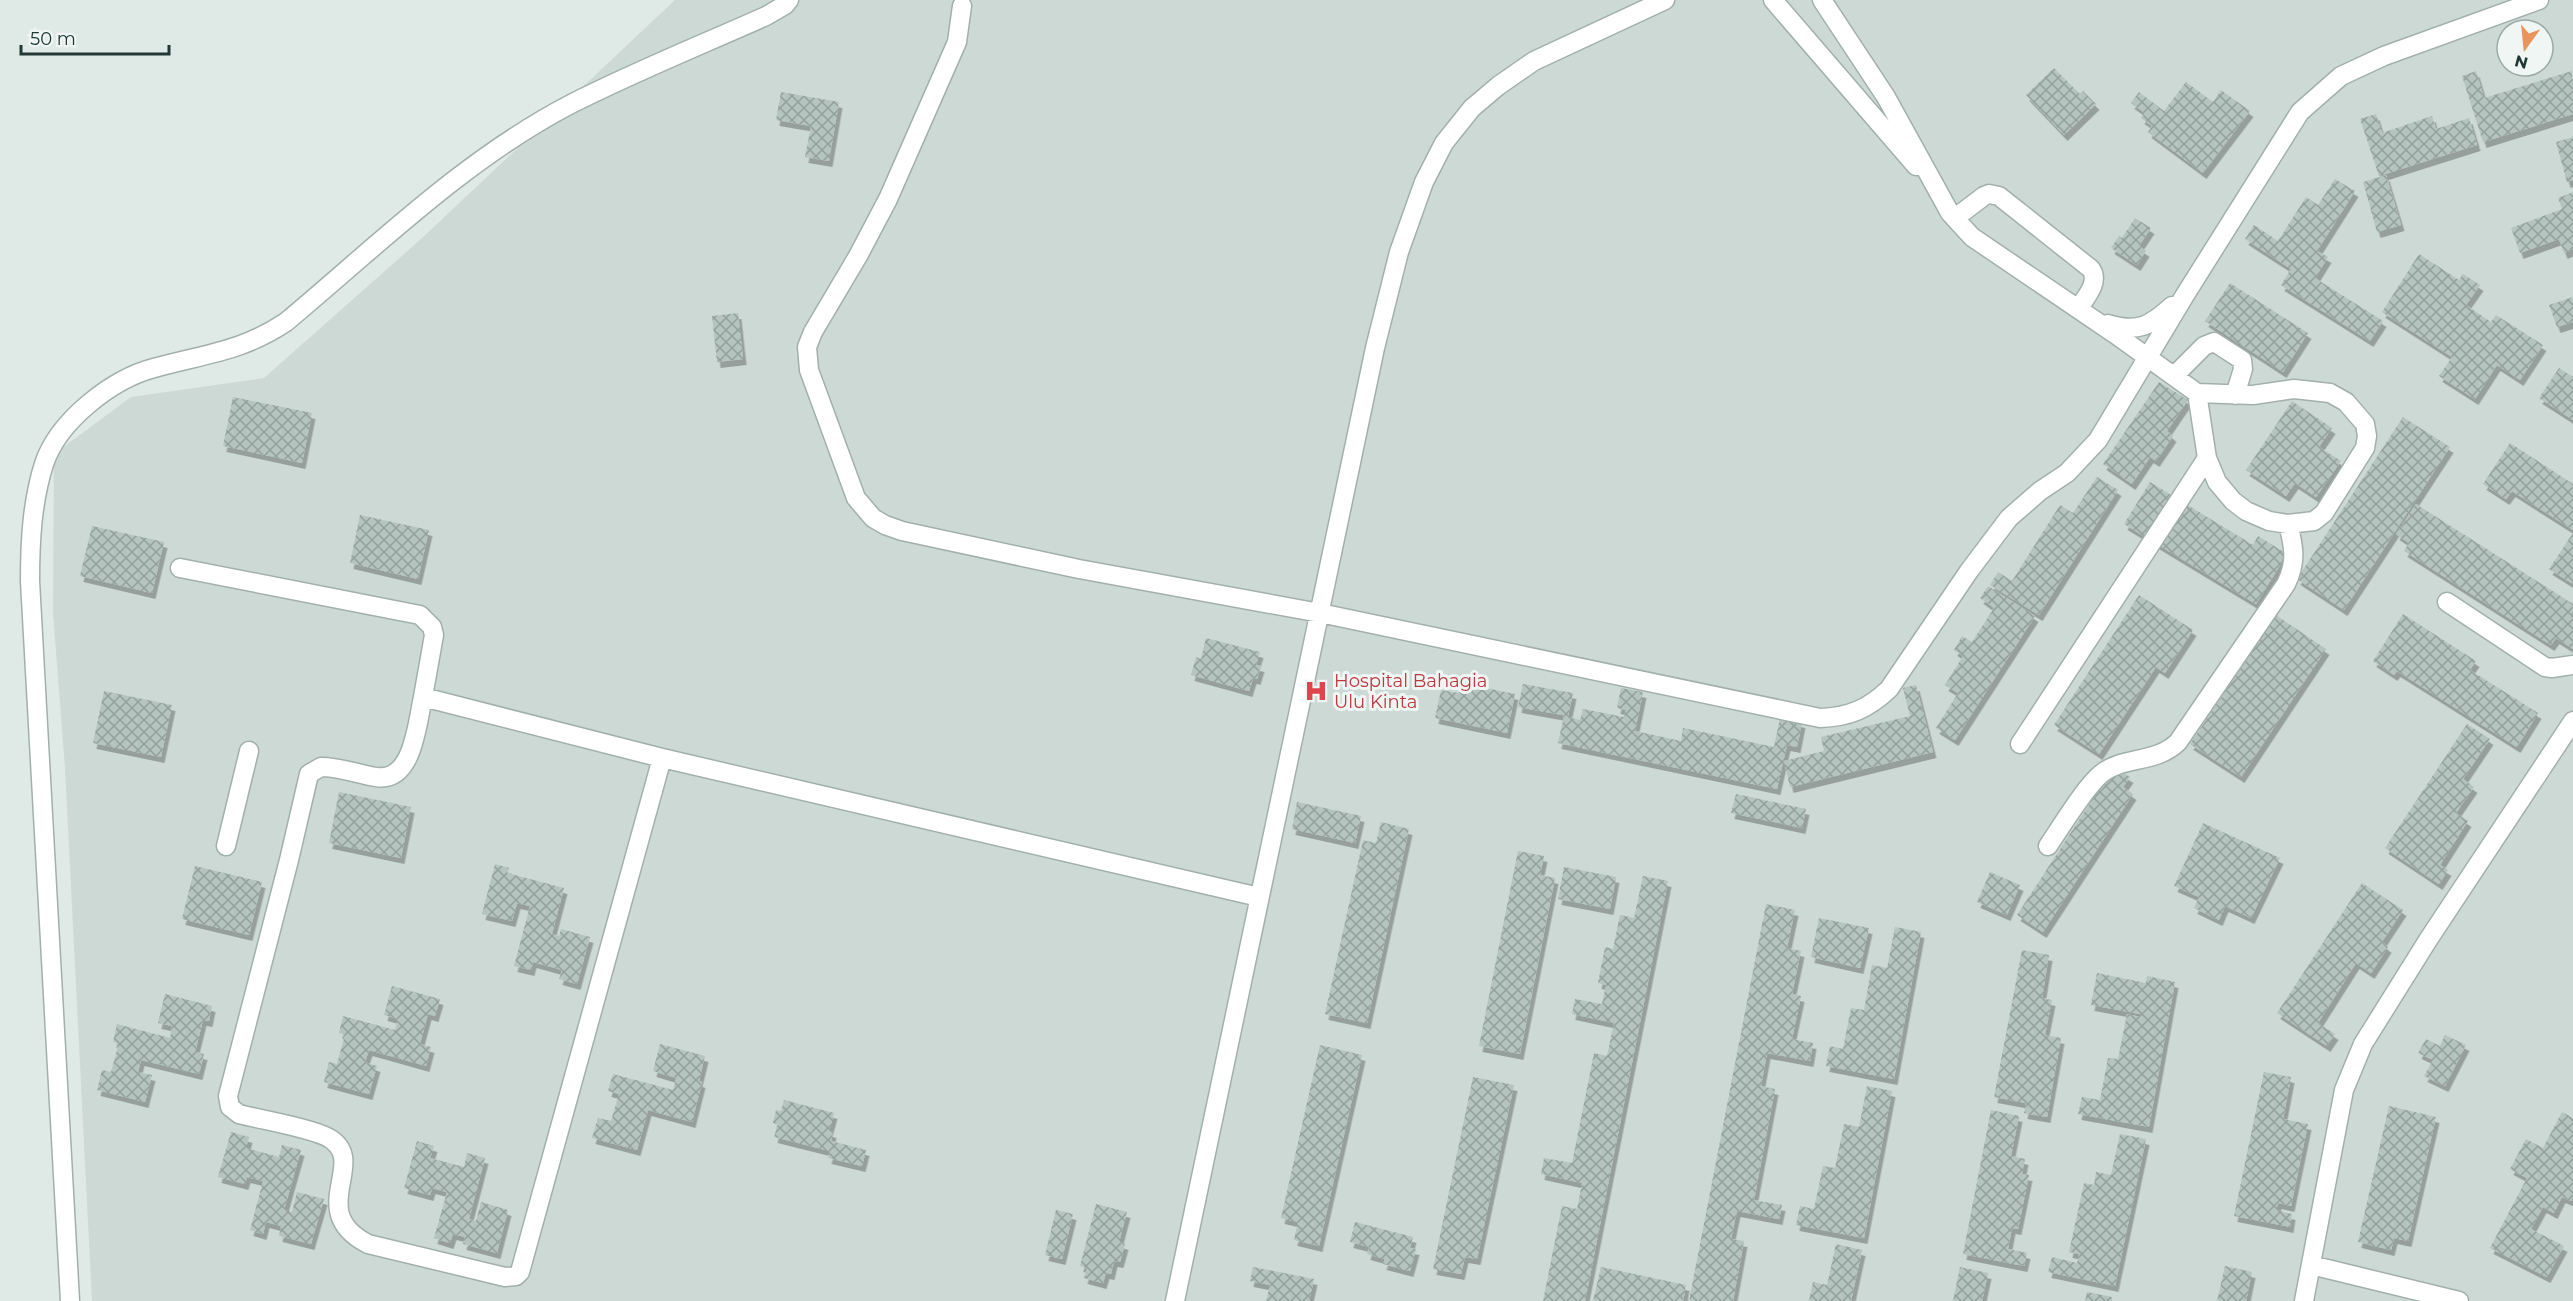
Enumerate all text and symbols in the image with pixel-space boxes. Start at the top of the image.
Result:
scale bar [21,18,170,56]
north arrow [2495,18,2555,78]
text: 50 m [30,28,76,50]
text: N [2513,51,2530,73]
place label: Hospital Bahagia Ulu Kinta [1334,670,1488,713]
hospital icon: Hospital Bahagia Ulu Kinta [1303,678,1329,704]

